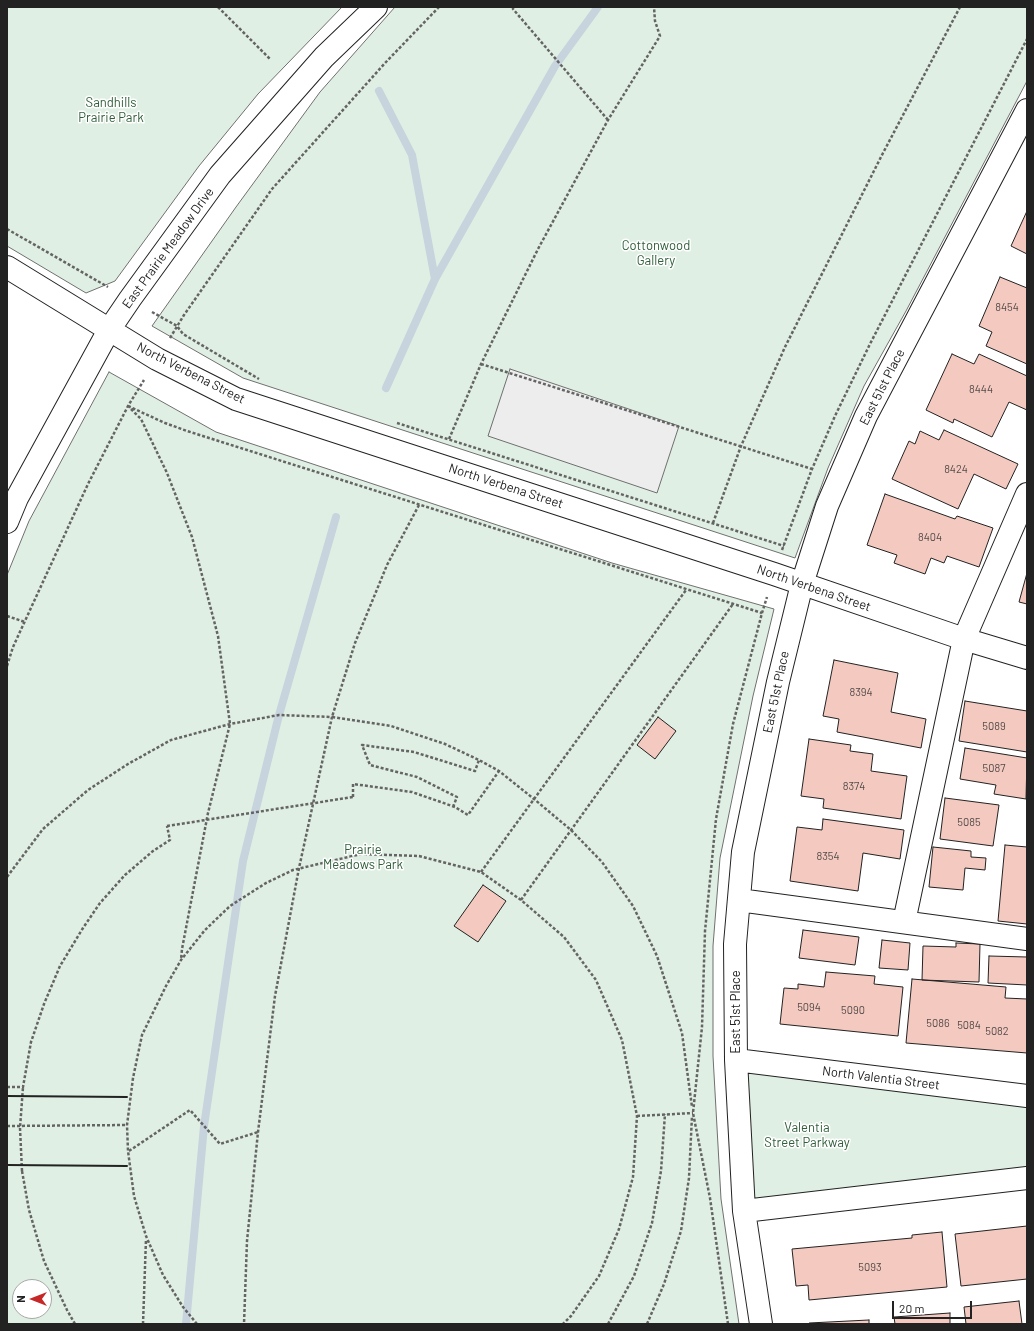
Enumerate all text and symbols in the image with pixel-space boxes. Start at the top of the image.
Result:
park label: Sandhills Prairie Park [78,95,144,126]
street label: East Prairie Meadow Drive [119,184,217,312]
park label: Cottonwood Gallery [622,238,690,269]
house number: 8454 [995,300,1019,314]
street label: North Verbena Street [134,339,248,407]
street label: East 51st Place [856,346,908,428]
house number: 8444 [969,382,993,396]
street label: North Verbena Street [447,460,565,512]
house number: 8424 [944,462,968,476]
house number: 8404 [918,530,942,544]
street label: North Verbena Street [755,561,873,615]
street label: East 51st Place [760,650,792,734]
house number: 8394 [849,685,873,699]
house number: 5089 [982,719,1006,733]
house number: 5087 [983,761,1005,775]
house number: 8374 [843,779,865,793]
house number: 5085 [957,815,981,829]
park label: Prairie Meadows Park [323,842,403,873]
house number: 8354 [816,849,840,863]
street label: East 51st Place [728,970,744,1054]
house number: 5094 [797,1000,821,1014]
house number: 5090 [841,1003,865,1017]
house number: 5086 [926,1016,950,1030]
house number: 5084 [957,1018,981,1032]
house number: 5082 [985,1024,1009,1038]
street label: North Valentia Street [821,1063,941,1093]
park label: Valentia Street Parkway [764,1120,850,1151]
house number: 5093 [858,1260,882,1274]
north arrow [12,1279,52,1319]
scale bar [894,1293,974,1319]
text: N [14,1295,27,1303]
text: 20 m [899,1301,925,1315]

